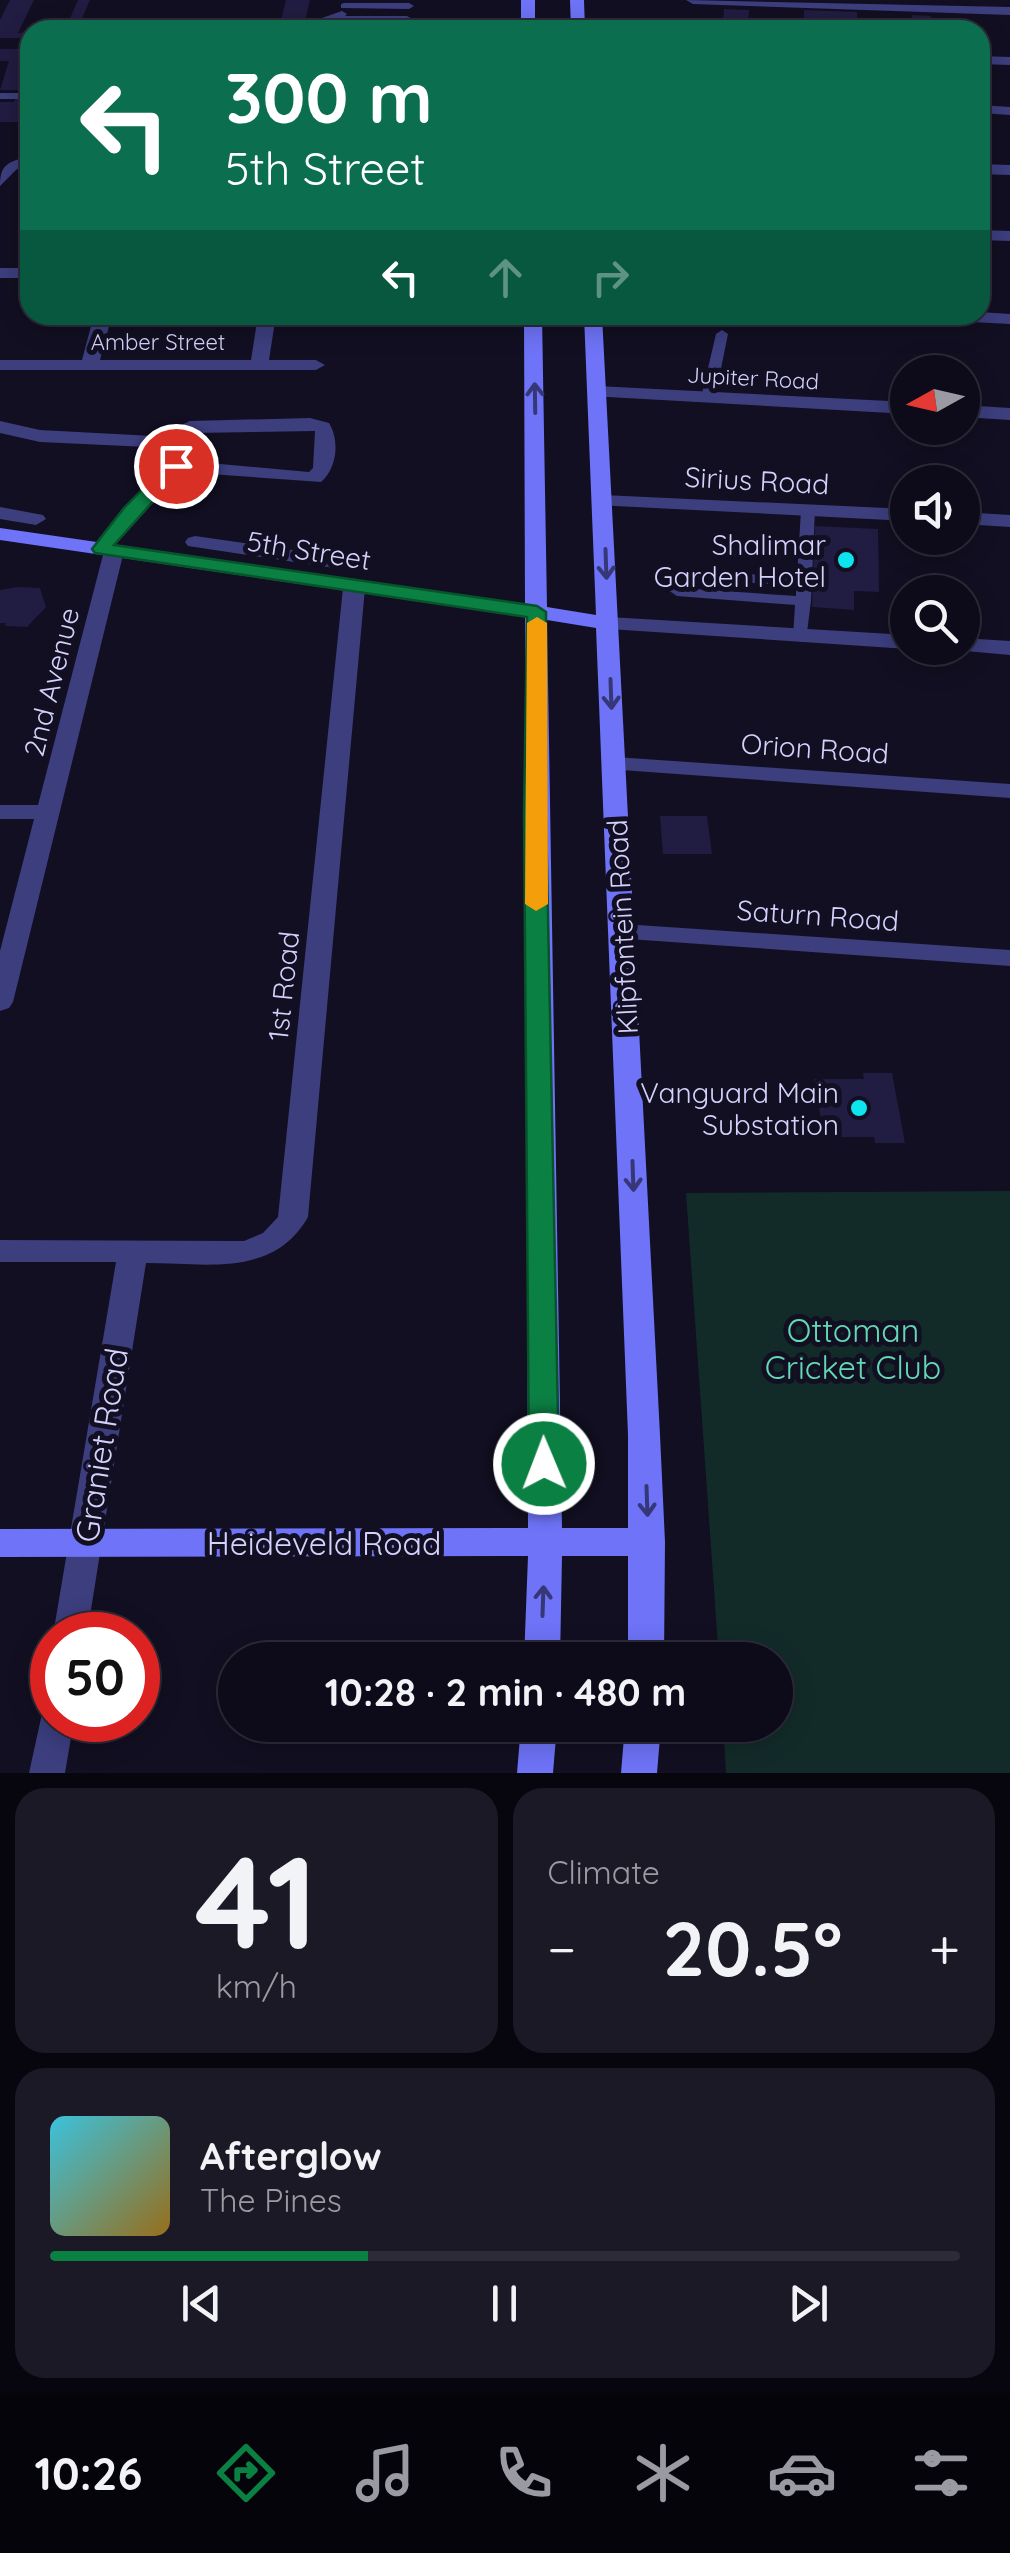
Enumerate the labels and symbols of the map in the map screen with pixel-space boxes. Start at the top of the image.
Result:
street label: Amber Street [91,328,225,356]
north arrow [890,355,980,445]
street label: Jupiter Road [686,361,820,395]
one-way arrow [525,382,544,414]
pin [134,424,219,509]
street label: Sirius Road [684,459,830,501]
street label: 5th Street [245,523,373,577]
place label: Shalimar Garden Hotel [654,527,826,594]
one-way arrow [597,547,616,579]
marker: Shalimar Garden Hotel [835,549,857,571]
street label: 2nd Avenue [16,604,86,760]
one-way arrow [602,677,621,709]
street label: Orion Road [740,725,890,771]
street label: Klipfontein Road [599,819,645,1035]
street label: Saturn Road [736,892,900,938]
street label: 1st Road [260,929,306,1043]
place label: Vanguard Main Substation [640,1075,839,1142]
marker: Vanguard Main Substation [848,1097,870,1119]
one-way arrow [624,1160,643,1192]
park label: Ottoman Cricket Club [765,1310,941,1387]
street label: Graniet Road [66,1345,136,1545]
position arrow [492,1412,596,1516]
one-way arrow [637,1485,656,1517]
street label: Heideveld Road [207,1523,441,1563]
one-way arrow [534,1586,553,1618]
speed limit sign: 50 [30,1612,160,1742]

